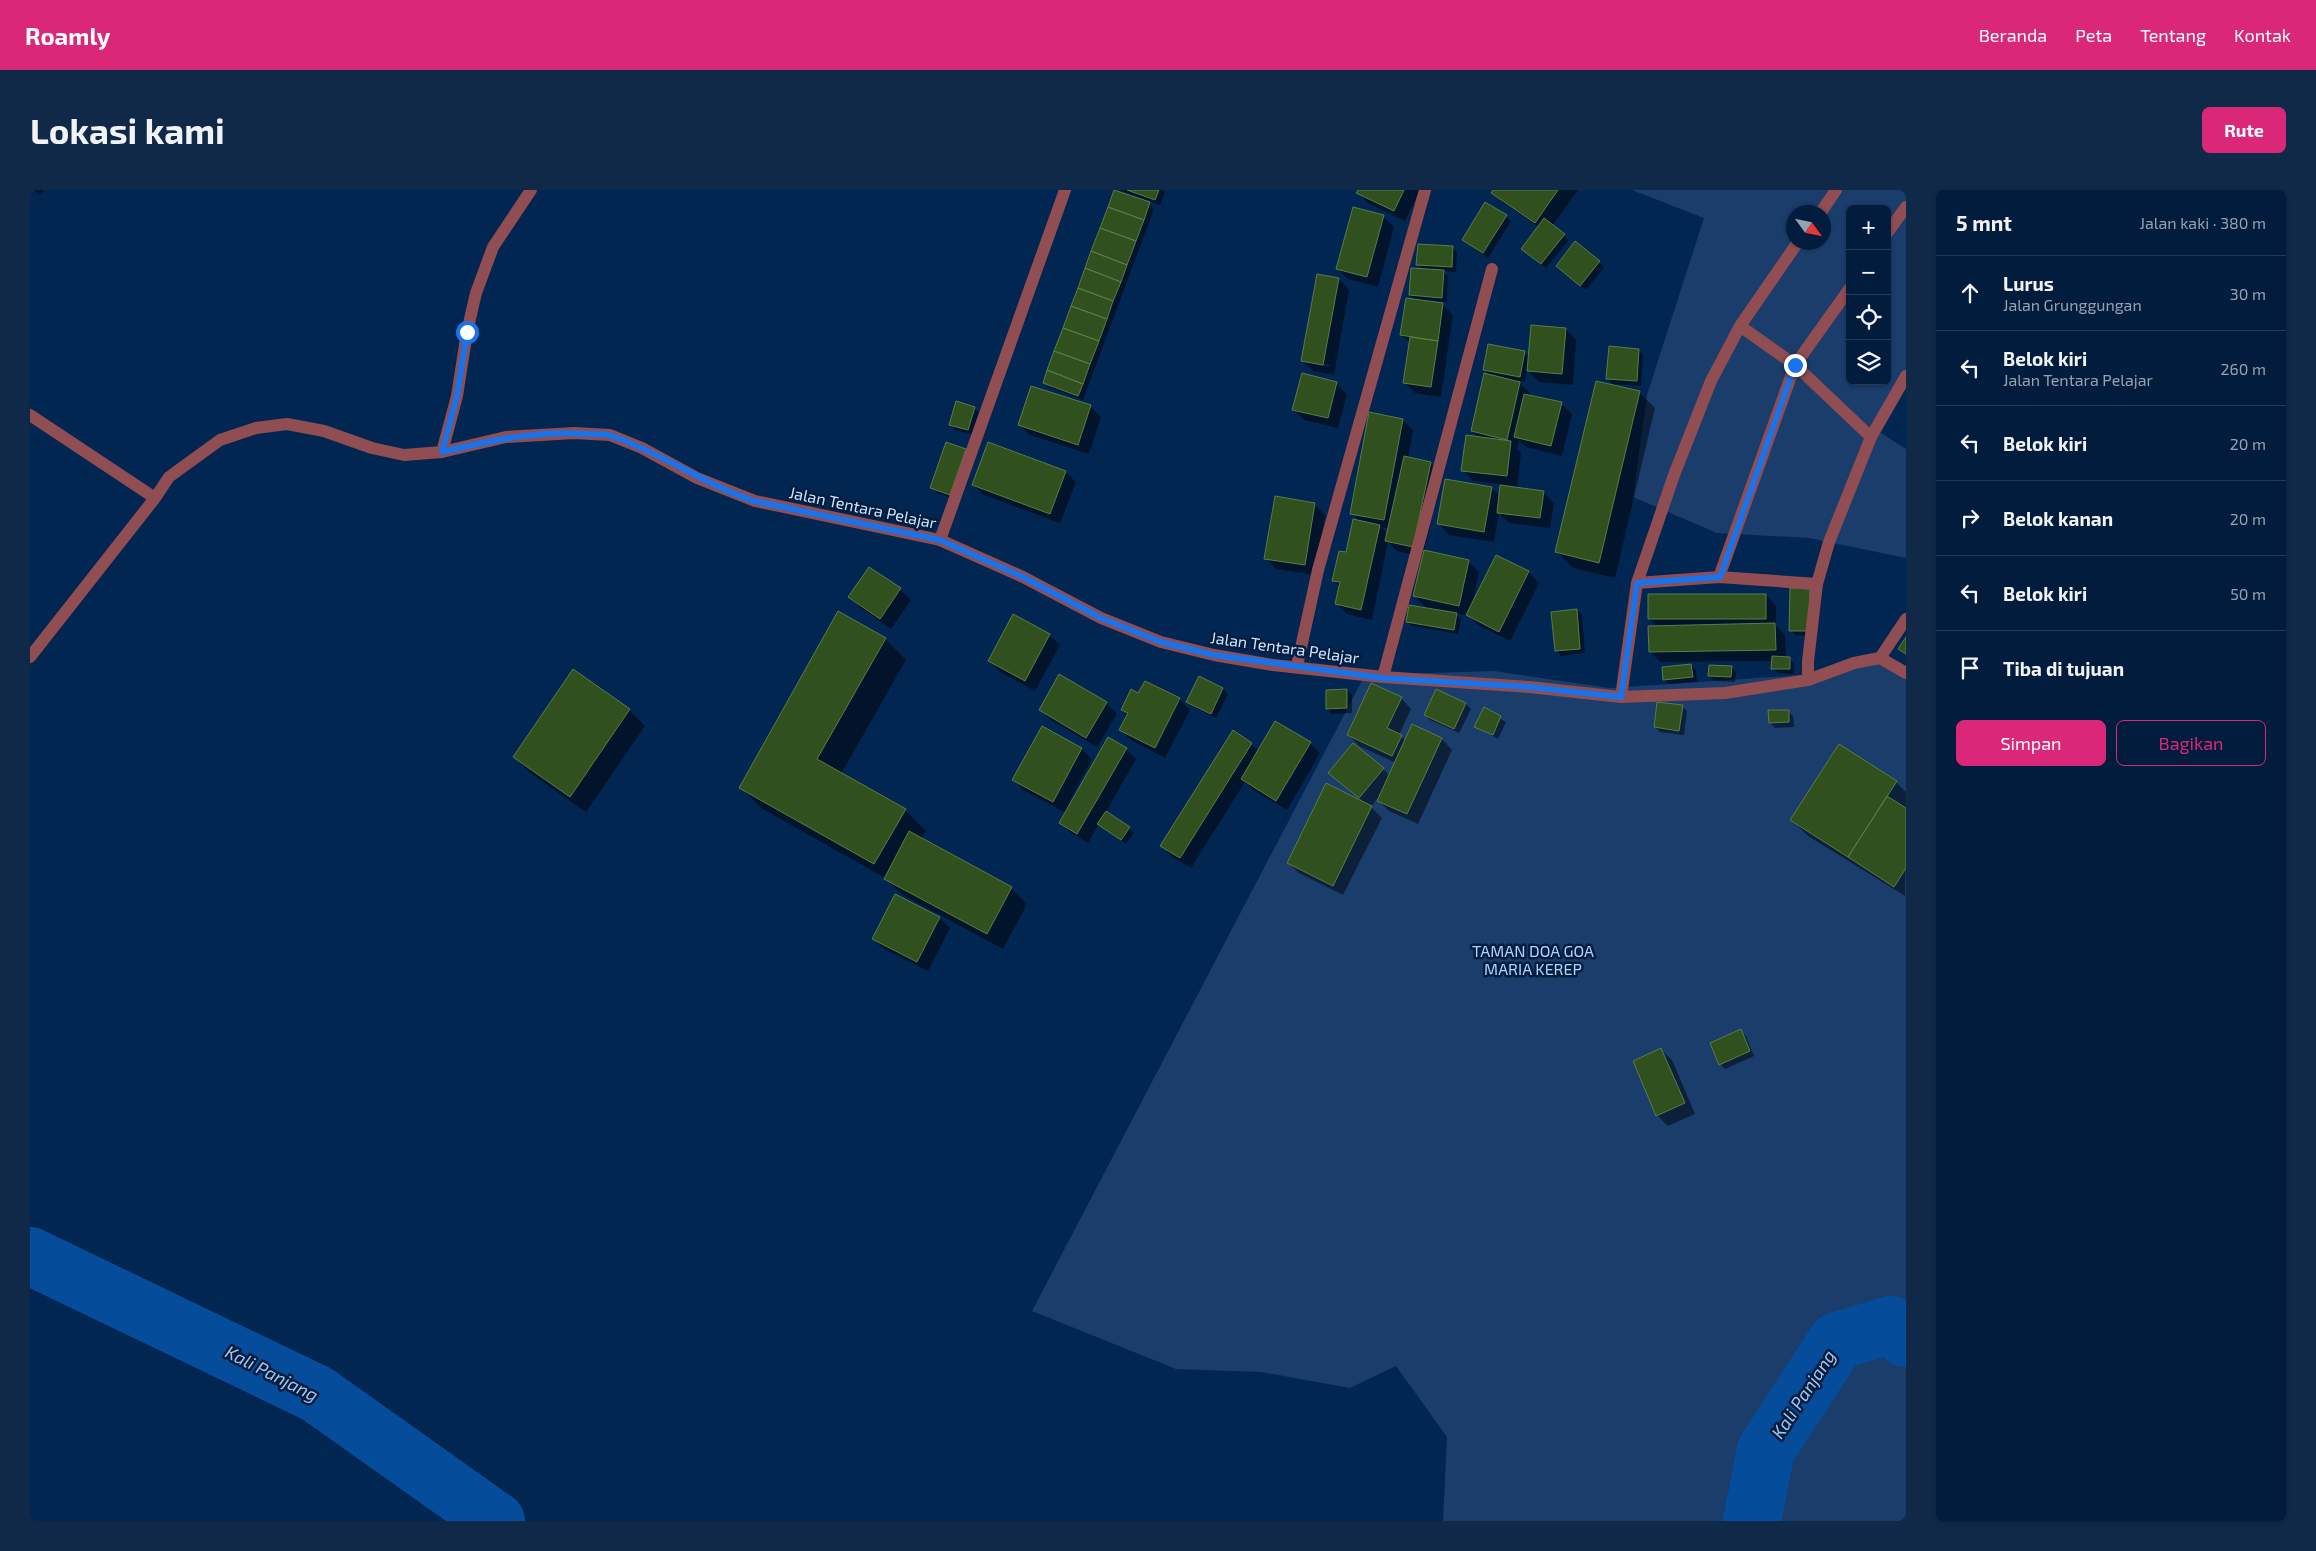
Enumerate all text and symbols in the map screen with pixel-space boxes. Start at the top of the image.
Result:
text: Roamly [25,21,110,50]
text: Beranda [1979,24,2047,46]
text: Peta [2075,24,2112,46]
text: Tentang [2140,24,2206,46]
text: Kontak [2234,24,2291,46]
button: Rute [2202,107,2286,153]
text: Lokasi kami [30,109,225,151]
north arrow [1786,205,1831,250]
map controls [1846,205,1891,385]
button: + [1846,205,1891,250]
text: 5 mnt [1956,210,2012,235]
text: Jalan kaki · 380 m [2140,213,2266,232]
button: − [1846,250,1891,295]
text: Lurus [2003,272,2054,295]
icon: ahead [1956,279,1984,307]
text: 30 m [2230,284,2266,303]
button: locate [1846,295,1891,340]
text: Jalan Grunggungan [2003,295,2142,314]
route start [456,321,479,344]
button: layers [1846,340,1891,385]
text: Belok kiri [2003,347,2087,370]
route end [1784,354,1807,377]
icon: left [1956,354,1984,382]
text: 260 m [2221,359,2266,378]
text: Jalan Tentara Pelajar [2003,370,2153,389]
icon: left [1956,429,1984,457]
text: Belok kiri [2003,432,2087,455]
text: 20 m [2230,434,2266,453]
street label: Jalan Tentara Pelajar [787,482,939,533]
icon: right [1956,504,1984,532]
text: Belok kanan [2003,507,2113,530]
text: 20 m [2230,509,2266,528]
icon: left [1956,579,1984,607]
text: Belok kiri [2003,582,2087,605]
text: 50 m [2230,584,2266,603]
street label: Jalan Tentara Pelajar [1209,627,1361,668]
icon: arrive [1956,654,1984,682]
text: Tiba di tujuan [2003,657,2124,680]
button: Simpan [1956,720,2106,766]
button: Bagikan [2116,720,2266,766]
park label: TAMAN DOA GOA MARIA KEREP [1472,941,1594,978]
water label: Kali Panjang [222,1340,322,1406]
water label: Kali Panjang [1766,1346,1840,1442]

